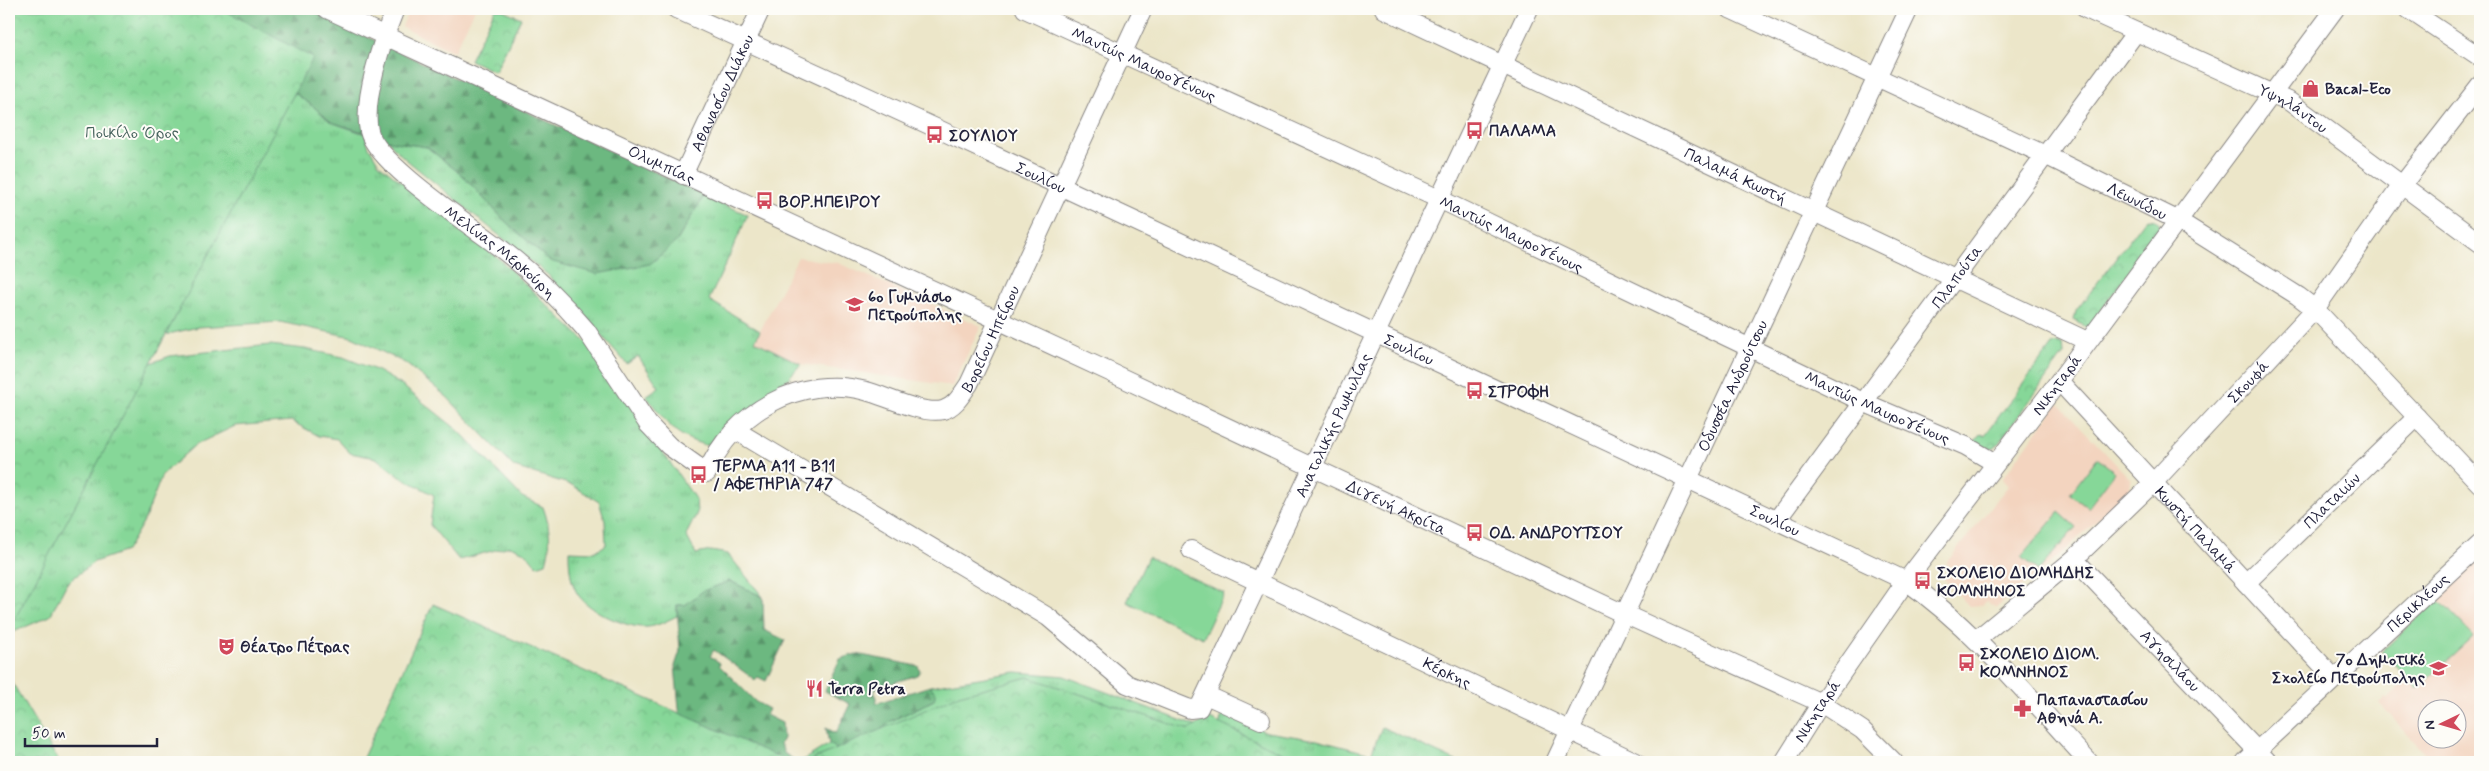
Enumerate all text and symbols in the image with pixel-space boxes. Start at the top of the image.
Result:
street label: Μαντώς Μαυρογένους [1068,23,1219,107]
street label: Αθανασίου Διάκου [687,31,760,155]
shop icon: Bacal-Eco [2301,78,2321,98]
place label: Bacal-Eco [2325,79,2391,100]
street label: Υψηλάντου [2255,80,2332,139]
bus stop icon: ΠΑΛΑΜΑ [1465,120,1485,140]
place label: ΠΑΛΑΜΑ [1489,121,1556,142]
park label: Ποικίλο Όρος [85,123,179,144]
bus stop icon: ΣΟΥΛΙΟΥ [925,125,945,145]
place label: ΣΟΥΛΙΟΥ [949,126,1018,147]
street label: Ολυμπίας [624,141,698,190]
street label: Παλαμά Κωστή [1680,143,1790,210]
street label: Σουλίου [1012,158,1069,199]
street label: Λεωνίδου [2103,178,2170,225]
bus stop icon: ΒΟΡ.ΗΠΕΙΡΟΥ [755,191,775,211]
place label: ΒΟΡ.ΗΠΕΙΡΟΥ [779,192,880,213]
street label: Μαντώς Μαυρογένους [1436,192,1586,279]
street label: Μελίνας Μερκούρη [439,201,560,304]
street label: Πλαπούτα [1927,241,1988,313]
street label: Βορείου Ηπείρου [957,282,1025,397]
place label: 6ο Γυμνάσιο Πετρούπολης [868,287,962,326]
school or university icon: 6ο Γυμνάσιο Πετρούπολης [844,295,864,315]
street label: Οδυσσέα Ανδρούτσου [1693,317,1773,456]
street label: Σουλίου [1380,330,1437,371]
street label: Ανατολικής Ρωμυλίας [1291,350,1377,501]
street label: Νικηταρά [2028,350,2087,420]
street label: Σκουφά [2224,356,2274,408]
street label: Μαντώς Μαυρογένους [1801,367,1953,450]
bus stop icon: ΣΤΡΟΦΗ [1464,381,1484,401]
place label: ΣΤΡΟΦΗ [1488,382,1549,403]
place label: ΤΕΡΜΑ Α11 - Β11 / ΑΦΕΤΗΡΙΑ 747 [712,456,835,495]
bus stop icon: ΤΕΡΜΑ Α11 - Β11 / ΑΦΕΤΗΡΙΑ 747 [689,464,709,484]
street label: Πλαταιών [2299,469,2366,534]
street label: Διγενή Ακρίτα [1342,476,1450,541]
street label: Κωστή Παλαμά [2150,482,2241,578]
street label: Σουλίου [1746,500,1803,542]
bus stop icon: ΟΔ. ΑΝΔΡΟΥΤΣΟΥ [1465,522,1485,542]
place label: ΟΔ. ΑΝΔΡΟΥΤΣΟΥ [1489,523,1623,544]
place label: ΣΧΟΛΕΙΟ ΔΙΟΜΗΔΗΣ ΚΟΜΝΗΝΟΣ [1937,563,2094,602]
street label: Περικλέους [2383,569,2454,637]
bus stop icon: ΣΧΟΛΕΙΟ ΔΙΟΜΗΔΗΣ ΚΟΜΝΗΝΟΣ [1913,571,1933,591]
street label: Αγησιλάου [2135,626,2204,697]
theatre icon: Θέατρο Πέτρας [216,636,236,656]
place label: Θέατρο Πέτρας [240,636,349,658]
place label: ΣΧΟΛΕΙΟ ΔΙΟΜ. ΚΟΜΝΗΝΟΣ [1980,644,2099,683]
place label: 7ο Δημοτικό Σχολείο Πετρούπολης [2272,650,2425,689]
bus stop icon: ΣΧΟΛΕΙΟ ΔΙΟΜ. ΚΟΜΝΗΝΟΣ [1956,652,1976,672]
street label: Κέρκης [1419,653,1474,694]
school or university icon: 7ο Δημοτικό Σχολείο Πετρούπολης [2429,658,2449,678]
street label: Νικηταρά [1790,676,1846,747]
restaurant icon: Terra Petra [804,678,824,698]
place label: Terra Petra [828,679,906,700]
place label: Παπαναστασίου Αθηνά Α. [2037,690,2149,729]
pharmacy icon: Παπαναστασίου Αθηνά Α. [2013,698,2033,718]
north arrow [2416,698,2466,748]
scale bar [25,716,158,748]
text: N [2421,720,2439,730]
text: 50 m [32,724,66,744]

